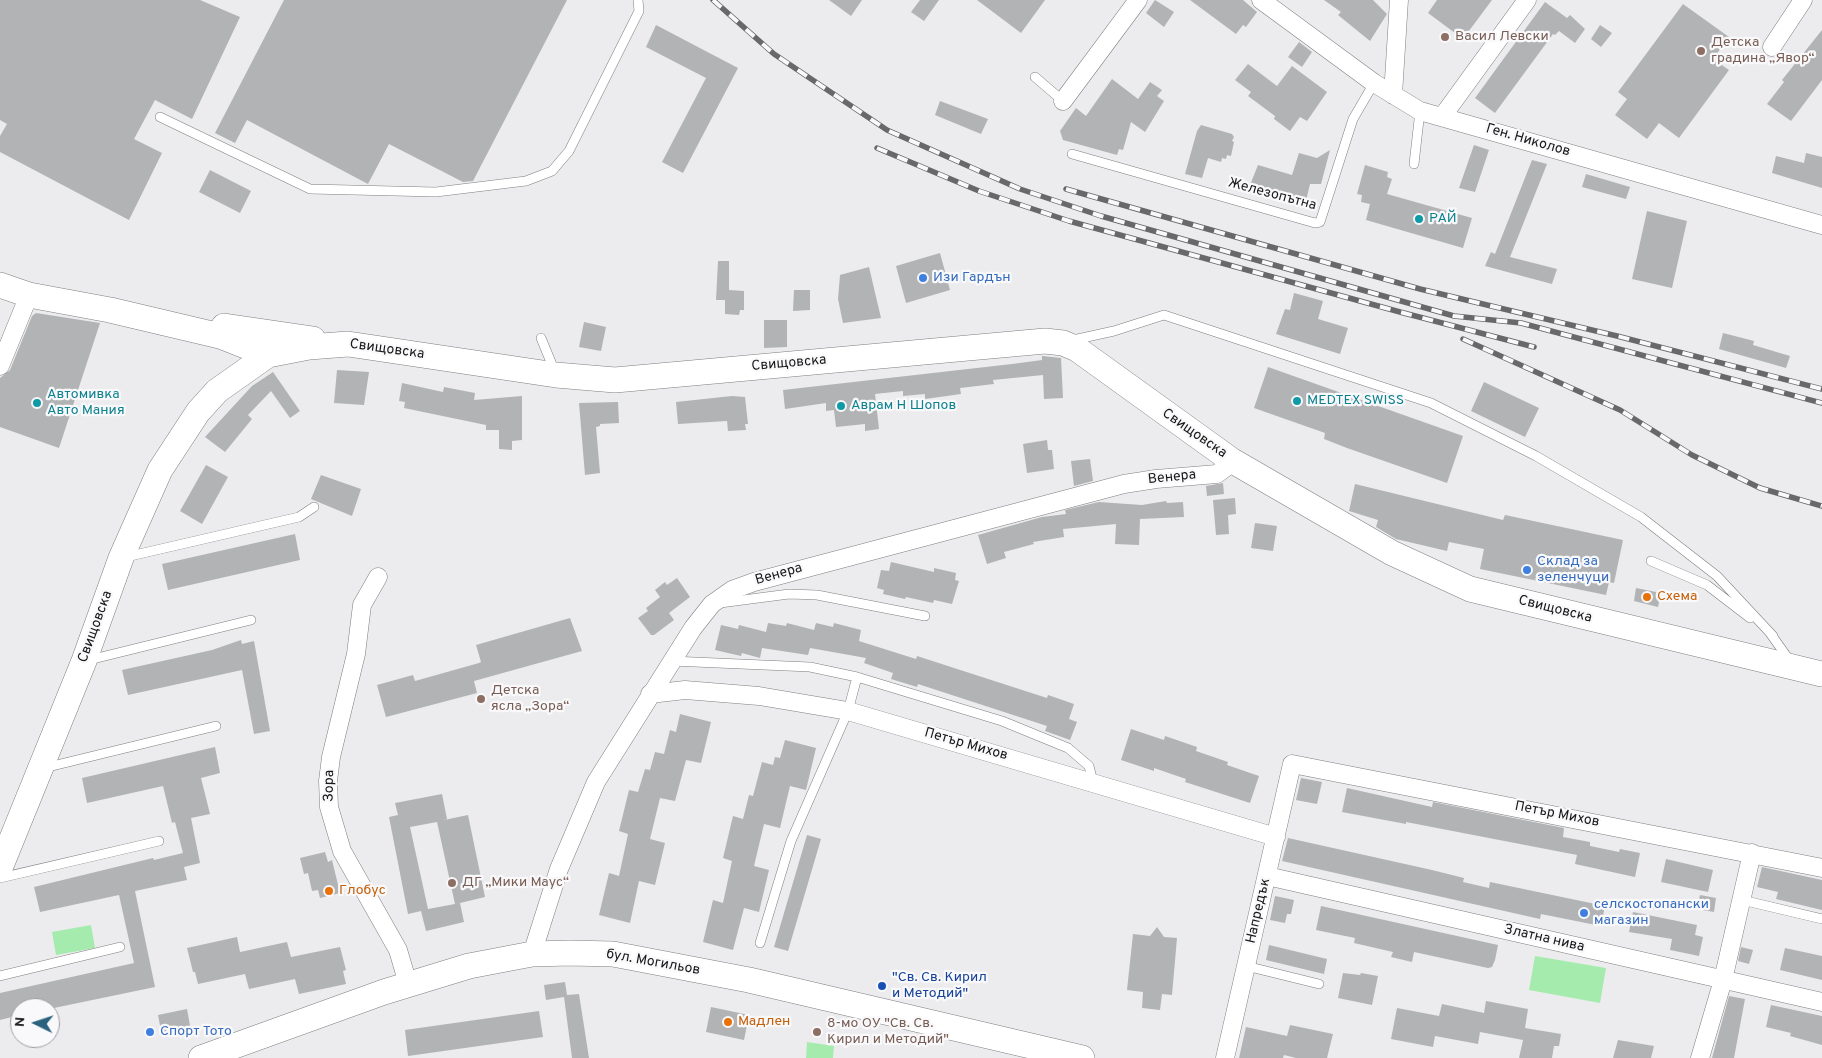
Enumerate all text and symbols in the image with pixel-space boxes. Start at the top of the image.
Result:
place label: Васил Левски [1455,29,1549,45]
marker: Васил Левски [1439,31,1451,43]
place label: Детска градина „Явор“ [1711,35,1815,68]
marker: Детска градина „Явор“ [1695,45,1707,57]
street label: Ген. Николов [1484,121,1572,161]
street label: Железопътна [1226,175,1318,215]
place label: РАЙ [1429,211,1457,227]
marker: РАЙ [1413,213,1425,225]
place label: Изи Гардън [933,270,1011,286]
marker: Изи Гардън [917,272,929,284]
street label: Свищовска [349,336,425,364]
street label: Свищовска [751,352,827,376]
place label: Автомивка Авто Мания [47,387,125,420]
place label: MEDTEX SWISS [1307,393,1404,409]
marker: MEDTEX SWISS [1291,395,1303,407]
marker: Автомивка Авто Мания [31,397,43,409]
place label: Аврам Н Шопов [851,398,956,414]
marker: Аврам Н Шопов [835,400,847,412]
street label: Свищовска [1158,406,1230,462]
street label: Венера [1147,467,1197,489]
place label: Склад за зеленчуци [1537,554,1609,586]
street label: Венера [754,560,804,590]
marker: Склад за зеленчуци [1521,564,1533,576]
street label: Свищовска [75,589,117,665]
place label: Схема [1657,589,1697,605]
marker: Схема [1641,591,1653,603]
street label: Свищовска [1516,593,1594,627]
place label: Детска ясла „Зора“ [491,683,569,716]
marker: Детска ясла „Зора“ [475,693,487,705]
street label: Петър Михов [922,725,1010,765]
street label: Зора [321,770,339,802]
street label: Петър Михов [1513,799,1601,831]
place label: ДГ „Мики Маус“ [462,875,569,891]
marker: ДГ „Мики Маус“ [446,877,458,889]
street label: Напредък [1243,877,1275,945]
place label: Глобус [339,883,386,899]
marker: Глобус [323,885,335,897]
place label: селскостопански магазин [1594,897,1709,930]
marker: селскостопански магазин [1578,907,1590,919]
street label: Златна нива [1502,922,1586,956]
street label: бул. Могильов [605,946,701,980]
place label: "Св. Св. Кирил и Методий" [892,970,987,1002]
marker: "Св. Св. Кирил и Методий" [876,980,888,992]
north arrow [10,998,60,1048]
place label: Мадлен [738,1014,790,1030]
text: N [12,1016,29,1028]
marker: Мадлен [722,1016,734,1028]
place label: 8-мо ОУ "Св. Св. Кирил и Методий" [827,1016,949,1048]
place label: Спорт Тото [160,1024,232,1040]
marker: Спорт Тото [144,1026,156,1038]
marker: 8-мо ОУ "Св. Св. Кирил и Методий" [811,1026,823,1038]

